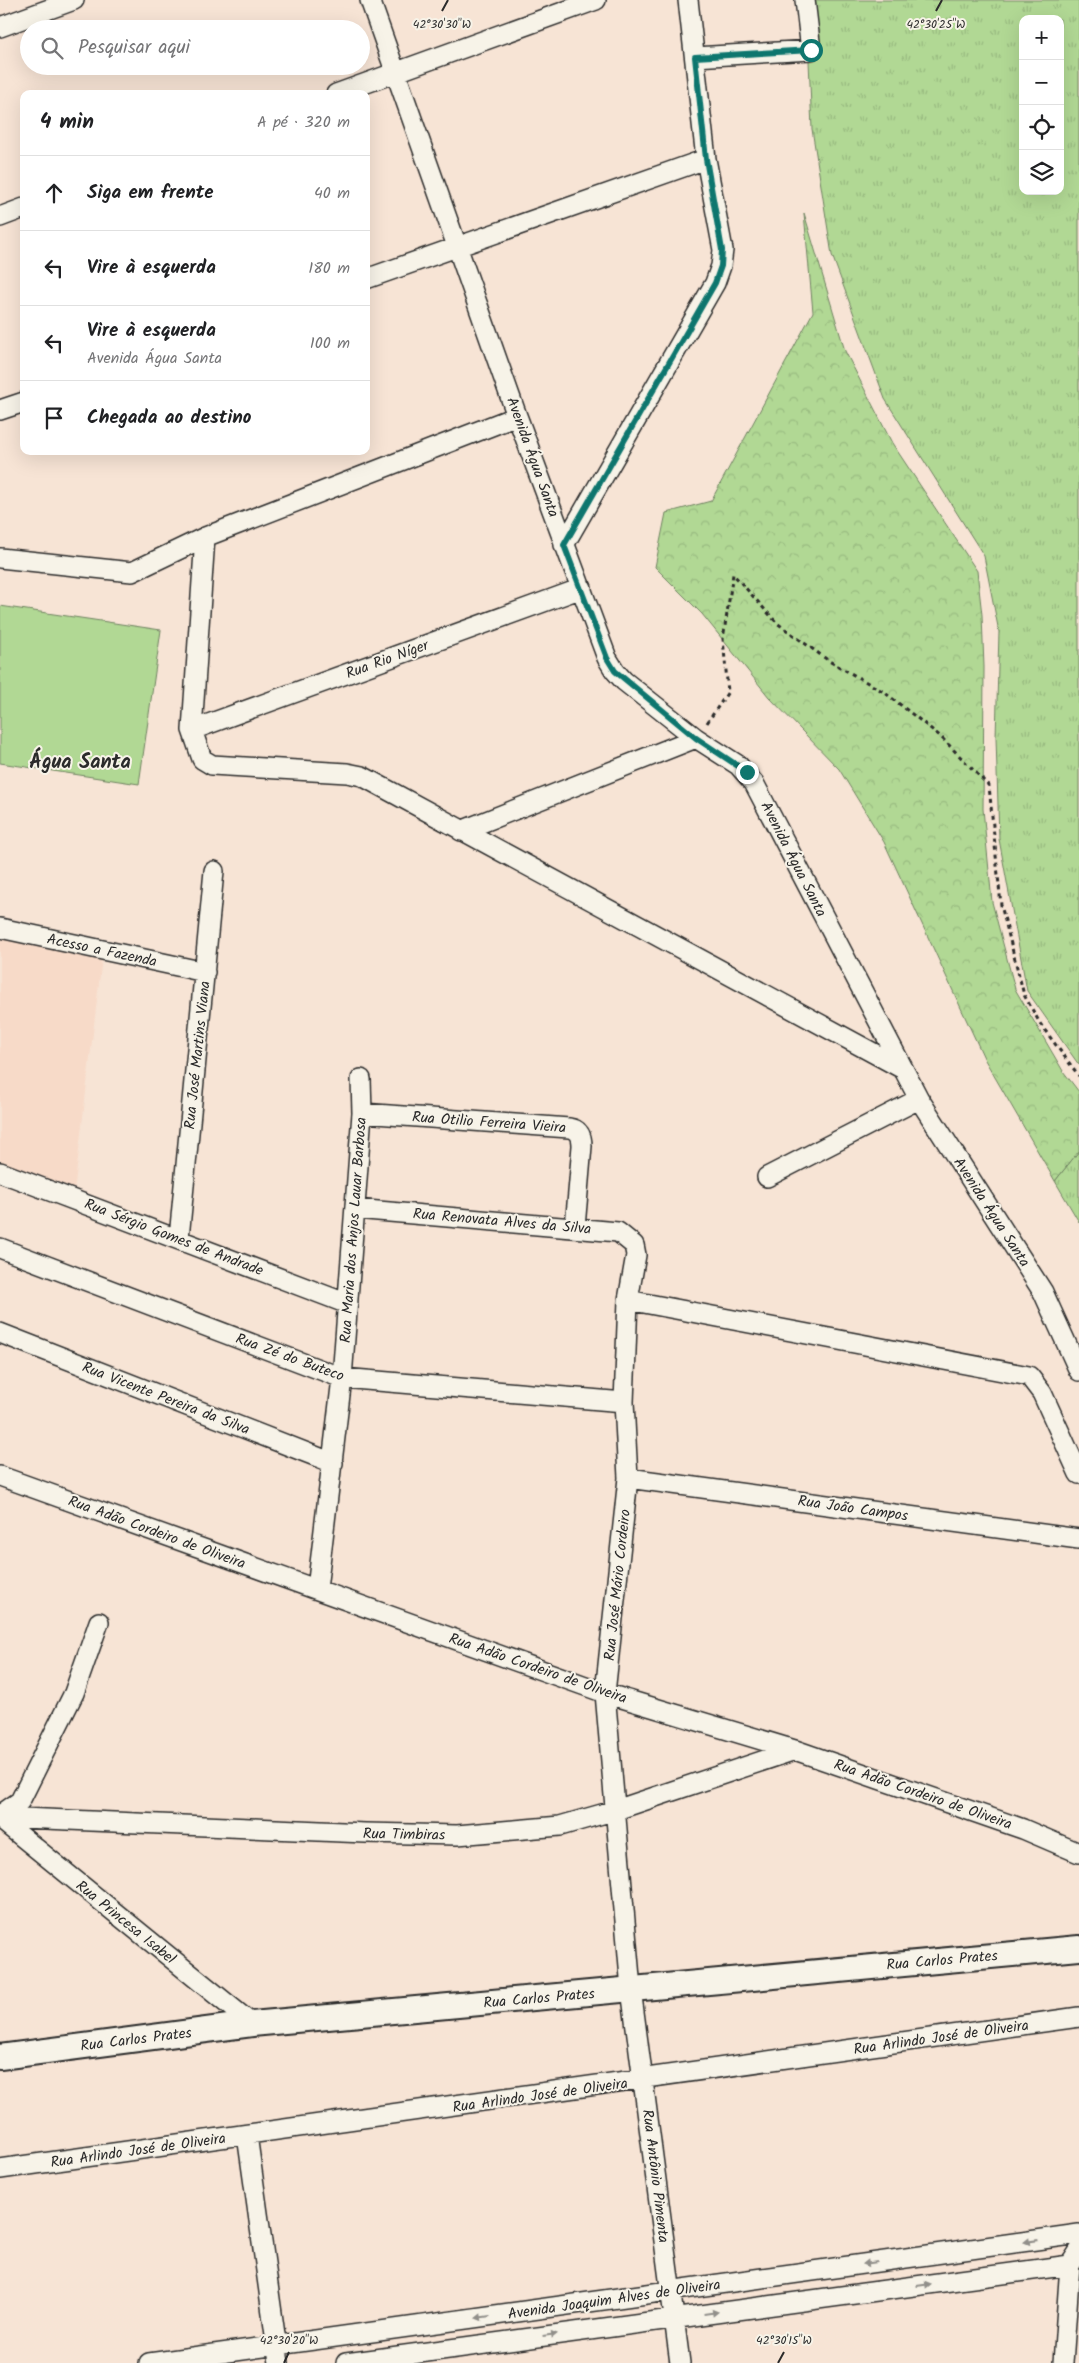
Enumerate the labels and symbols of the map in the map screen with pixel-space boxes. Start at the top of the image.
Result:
text: 42°30'30"W [413,15,471,34]
text: 42°30'25"W [906,15,966,34]
route start [800,39,823,62]
street label: Avenida Água Santa [499,394,565,521]
street label: Rua Rio Níger [342,633,433,686]
district label: Água Santa [29,747,131,779]
route end [736,761,759,784]
street label: Avenida Água Santa [754,798,833,921]
street label: Acesso a Fazenda [45,928,159,974]
street label: Rua José Martins Viana [178,980,218,1130]
street label: Rua Otilio Ferreira Vieira [411,1106,567,1140]
street label: Rua Maria dos Anjos Lauar Barbosa [334,1116,374,1344]
street label: Avenida Água Santa [947,1153,1036,1272]
street label: Rua Sérgio Gomes de Andrade [81,1193,267,1283]
street label: Rua Renovata Alves da Silva [412,1202,592,1242]
street label: Rua Zé do Buteco [232,1327,348,1389]
street label: Rua Vicente Pereira da Silva [78,1356,253,1442]
street label: Rua João Campos [796,1489,910,1529]
street label: Rua Adão Cordeiro de Oliveira [65,1490,249,1576]
street label: Rua José Mário Cordeiro [598,1508,638,1662]
street label: Rua Adão Cordeiro de Oliveira [445,1627,630,1711]
street label: Rua Adão Cordeiro de Oliveira [830,1753,1015,1837]
street label: Rua Timbiras [363,1822,446,1848]
street label: Rua Princesa Isabel [70,1875,181,1971]
street label: Rua Carlos Prates [885,1944,1000,1978]
street label: Rua Carlos Prates [482,1982,597,2016]
street label: Rua Arlindo José de Oliveira [852,2014,1030,2062]
street label: Rua Carlos Prates [79,2021,194,2059]
street label: Rua Arlindo José de Oliveira [451,2072,629,2120]
street label: Rua Antônio Pimenta [635,2108,675,2244]
street label: Rua Arlindo José de Oliveira [49,2127,227,2175]
one-way arrow [1022,2237,1038,2245]
one-way arrow [861,2259,877,2267]
street label: Avenida Joaquim Alves de Oliveira [506,2273,722,2327]
one-way arrow [917,2280,933,2288]
one-way arrow [704,2309,720,2317]
one-way arrow [475,2313,491,2321]
text: 42°30'20"W [260,2331,318,2350]
one-way arrow [543,2331,559,2339]
text: 42°30'15"W [756,2331,812,2350]

